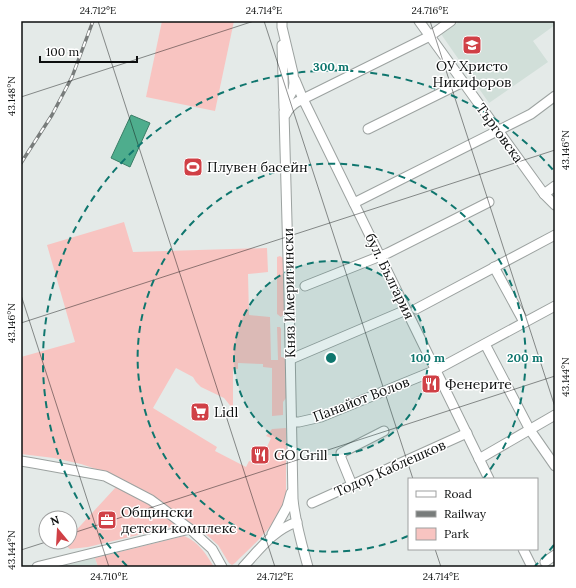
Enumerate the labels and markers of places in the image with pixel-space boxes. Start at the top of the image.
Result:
school or university icon: ОУ Христо Никифоров [461,34,483,56]
place label: ОУ Христо Никифоров [433,57,511,91]
sports icon: Плувен басейн [182,156,204,178]
place label: Плувен басейн [207,158,308,176]
centre of rings [324,351,338,365]
restaurant icon: Фенерите [420,373,442,395]
place label: Фенерите [445,375,512,393]
supermarket icon: Lidl [189,401,211,423]
place label: Lidl [214,403,238,421]
restaurant icon: GO Grill [249,444,271,466]
place label: GO Grill [274,446,328,464]
place label: Общински детски комплекс [121,503,237,537]
office icon: Общински детски комплекс [96,509,118,531]

